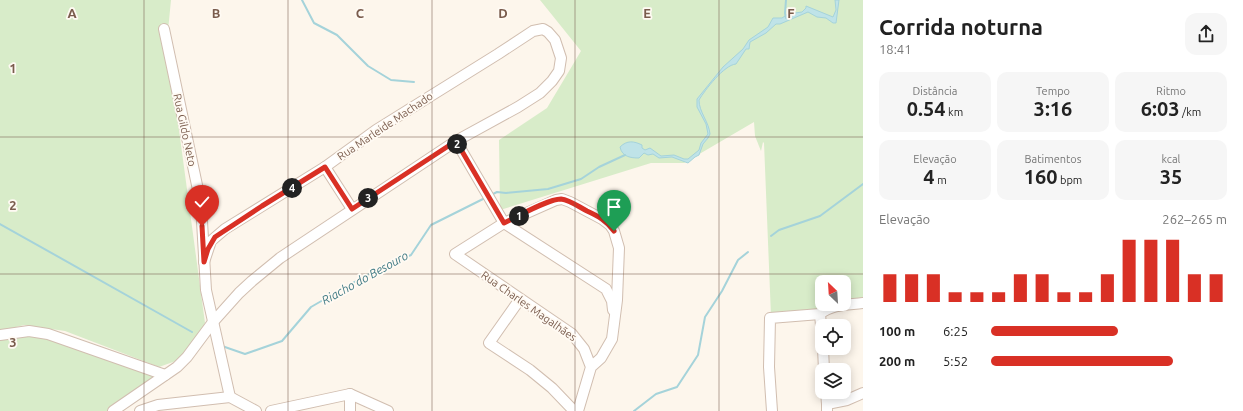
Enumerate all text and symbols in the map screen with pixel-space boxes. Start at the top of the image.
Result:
text: A [67,6,77,20]
text: B [212,6,221,20]
text: C [356,6,365,20]
text: D [498,6,508,20]
text: E [643,6,651,20]
text: F [787,6,795,20]
button: share [1185,13,1227,55]
text: Corrida noturna [879,14,1043,39]
text: 18:41 [879,42,912,56]
text: 1 [9,61,17,75]
text: Distância [913,85,957,97]
text: Tempo [1036,85,1070,97]
text: Ritmo [1156,85,1186,97]
street label: Rua Marleide Machado [335,90,435,162]
street label: Rua Gildo Neto [171,92,199,168]
text: 0.54 [907,97,946,120]
text: 3:16 [1034,97,1072,120]
text: 6:03 [1141,97,1180,120]
text: km [946,106,963,118]
text: /km [1180,106,1201,118]
pin: 2 [447,134,467,154]
text: 2 [454,138,460,150]
text: Elevação [913,153,957,165]
text: Batimentos [1025,153,1082,165]
text: kcal [1162,153,1181,165]
text: 4 [923,165,935,188]
text: 160 [1024,165,1057,188]
text: 35 [1160,165,1182,188]
text: m [935,174,947,186]
text: bpm [1057,174,1082,186]
pin: 4 [282,178,302,198]
text: 4 [289,182,295,194]
pin [185,185,219,226]
pin: 3 [358,188,378,208]
pin [597,190,631,231]
icon: check [191,191,213,213]
text: 3 [365,192,371,204]
icon: arrive [603,196,625,218]
text: 2 [9,198,17,212]
pin: 1 [509,206,529,226]
text: 1 [516,210,522,222]
text: Elevação [879,212,930,226]
text: 262–265 m [1162,212,1227,226]
water label: Riacho do Besouro [319,248,411,307]
street label: Rua Charles Magalhães [479,269,579,344]
north arrow [815,275,851,311]
map controls [815,275,851,399]
button: locate [815,319,851,355]
text: 100 m [879,324,915,338]
text: 6:25 [943,324,968,338]
text: 3 [9,335,17,349]
text: 200 m [879,354,915,368]
text: 5:52 [943,354,968,368]
button: layers [815,363,851,399]

